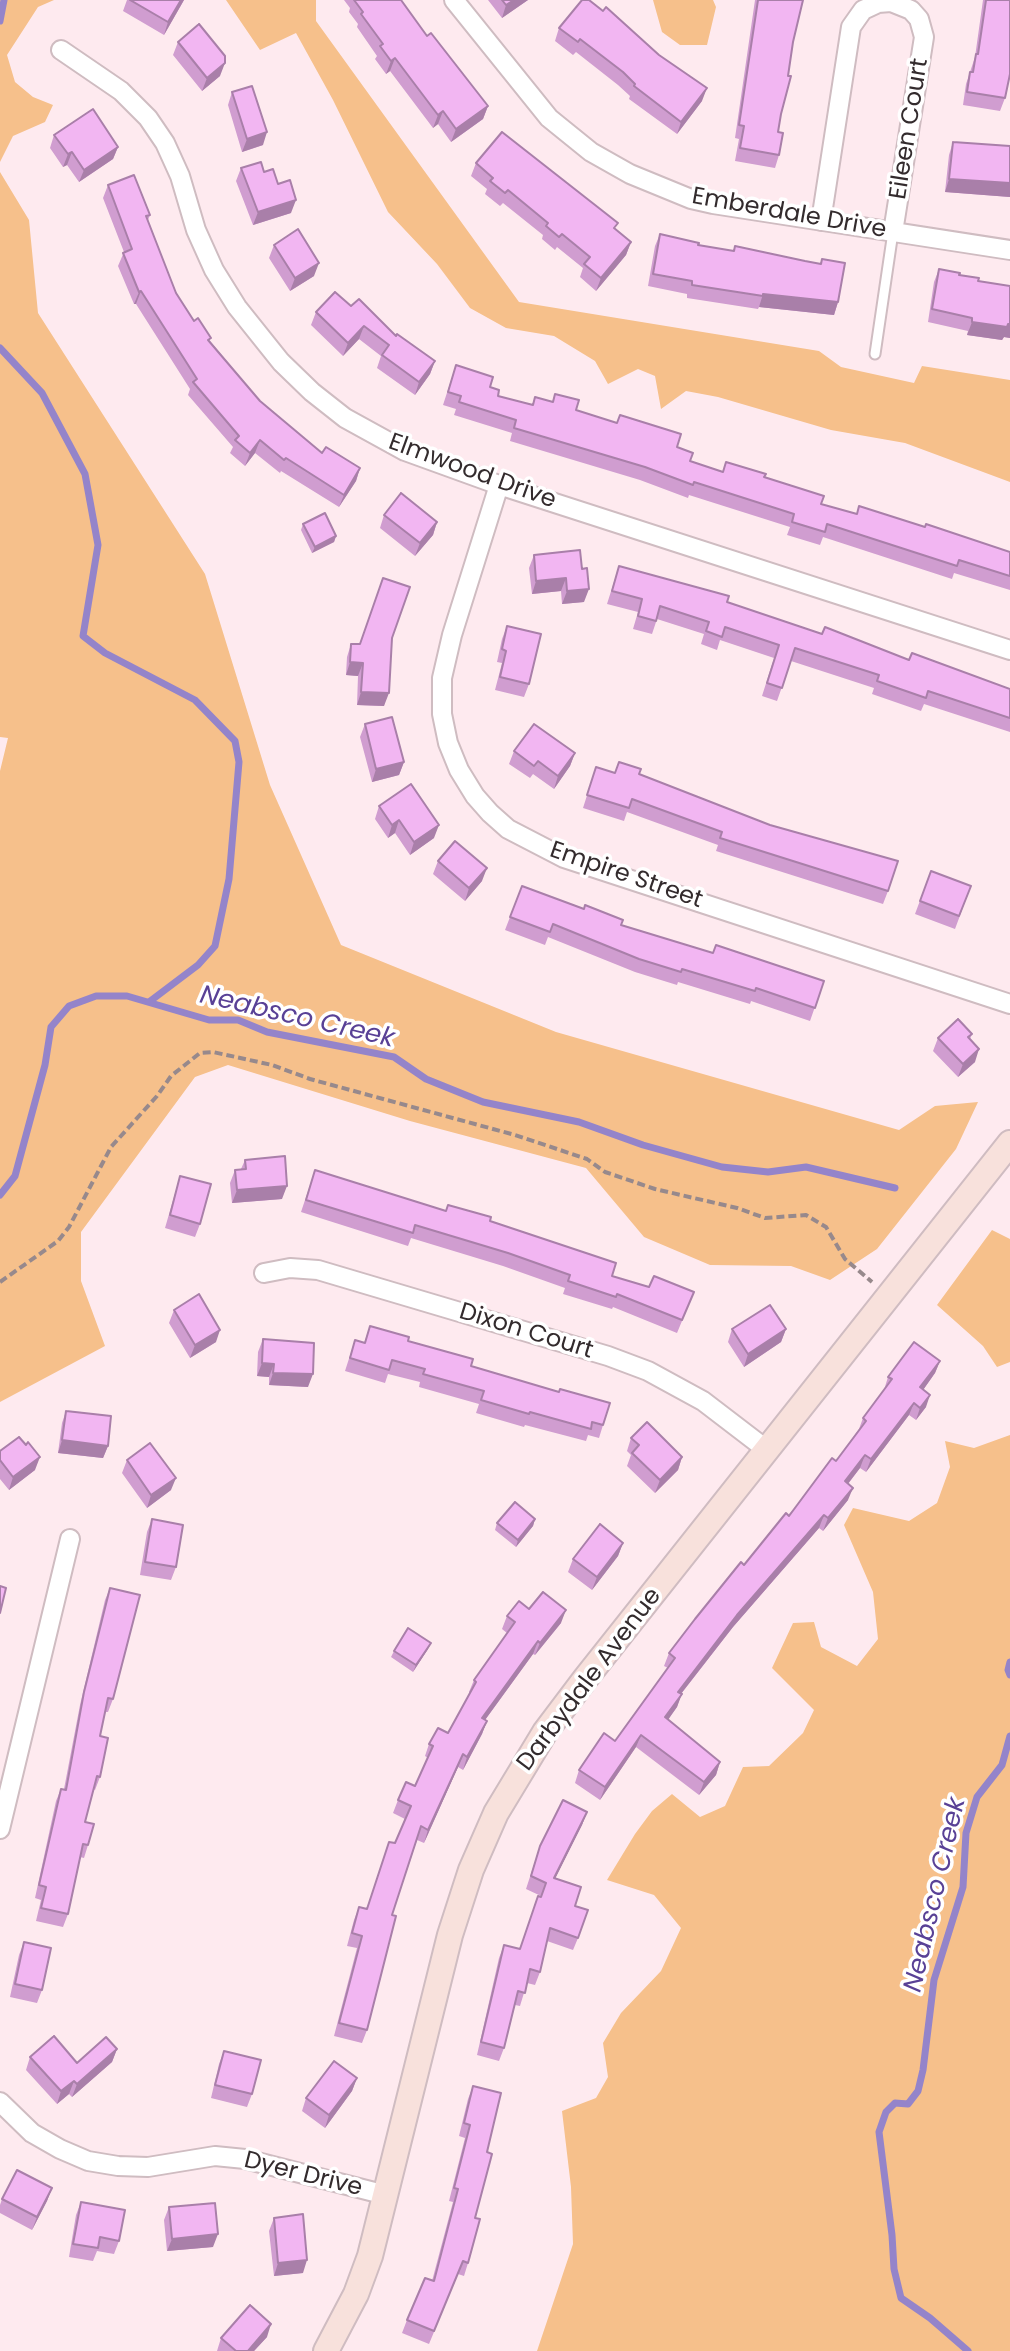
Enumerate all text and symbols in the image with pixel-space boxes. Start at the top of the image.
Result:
street label: Eileen Court [885,56,935,202]
street label: Emberdale Drive [690,183,888,245]
street label: Elmwood Drive [384,428,560,516]
street label: Empire Street [546,836,706,916]
water label: Neabsco Creek [197,980,397,1056]
street label: Dixon Court [456,1298,596,1366]
street label: Darbydale Avenue [512,1583,668,1777]
water label: Neabsco Creek [898,1795,974,1995]
street label: Dyer Drive [241,2146,365,2204]

